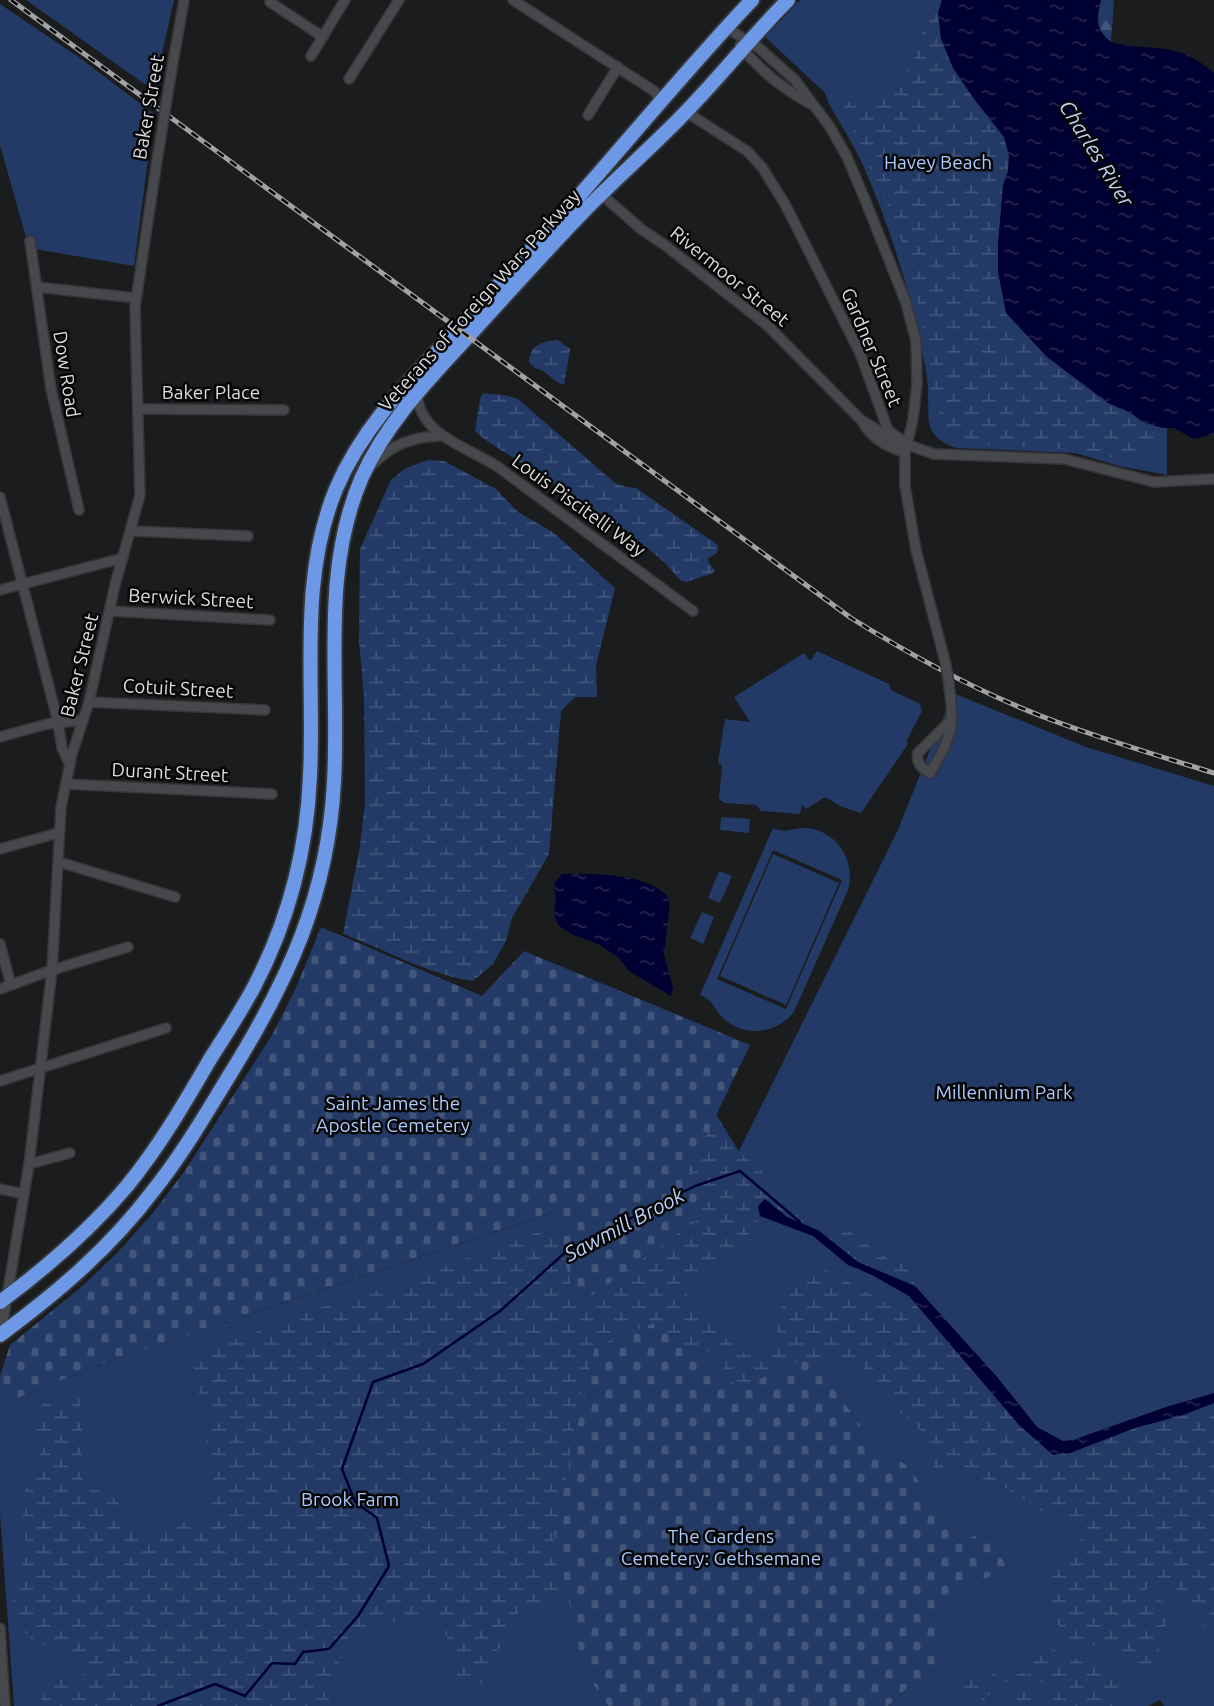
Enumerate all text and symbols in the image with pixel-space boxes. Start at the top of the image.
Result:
street label: Baker Street [128,52,168,161]
water label: Charles River [1055,95,1140,211]
park label: Havey Beach [884,151,992,173]
street label: Veterans of Foreign Wars Parkway [374,185,584,415]
street label: Rivermoor Street [666,221,794,331]
street label: Gardner Street [837,284,907,410]
street label: Dow Road [49,329,85,419]
street label: Baker Place [162,381,260,403]
street label: Louis Piscitelli Way [508,449,650,561]
street label: Berwick Street [128,584,255,612]
street label: Baker Street [55,610,103,719]
street label: Cotuit Street [122,674,234,702]
street label: Durant Street [111,758,229,786]
park label: Millennium Park [935,1081,1073,1103]
park label: Saint James the Apostle Cemetery [316,1092,470,1136]
water label: Sawmill Brook [559,1182,688,1266]
park label: Brook Farm [301,1488,399,1510]
park label: The Gardens Cemetery: Gethsemane [621,1525,821,1569]

